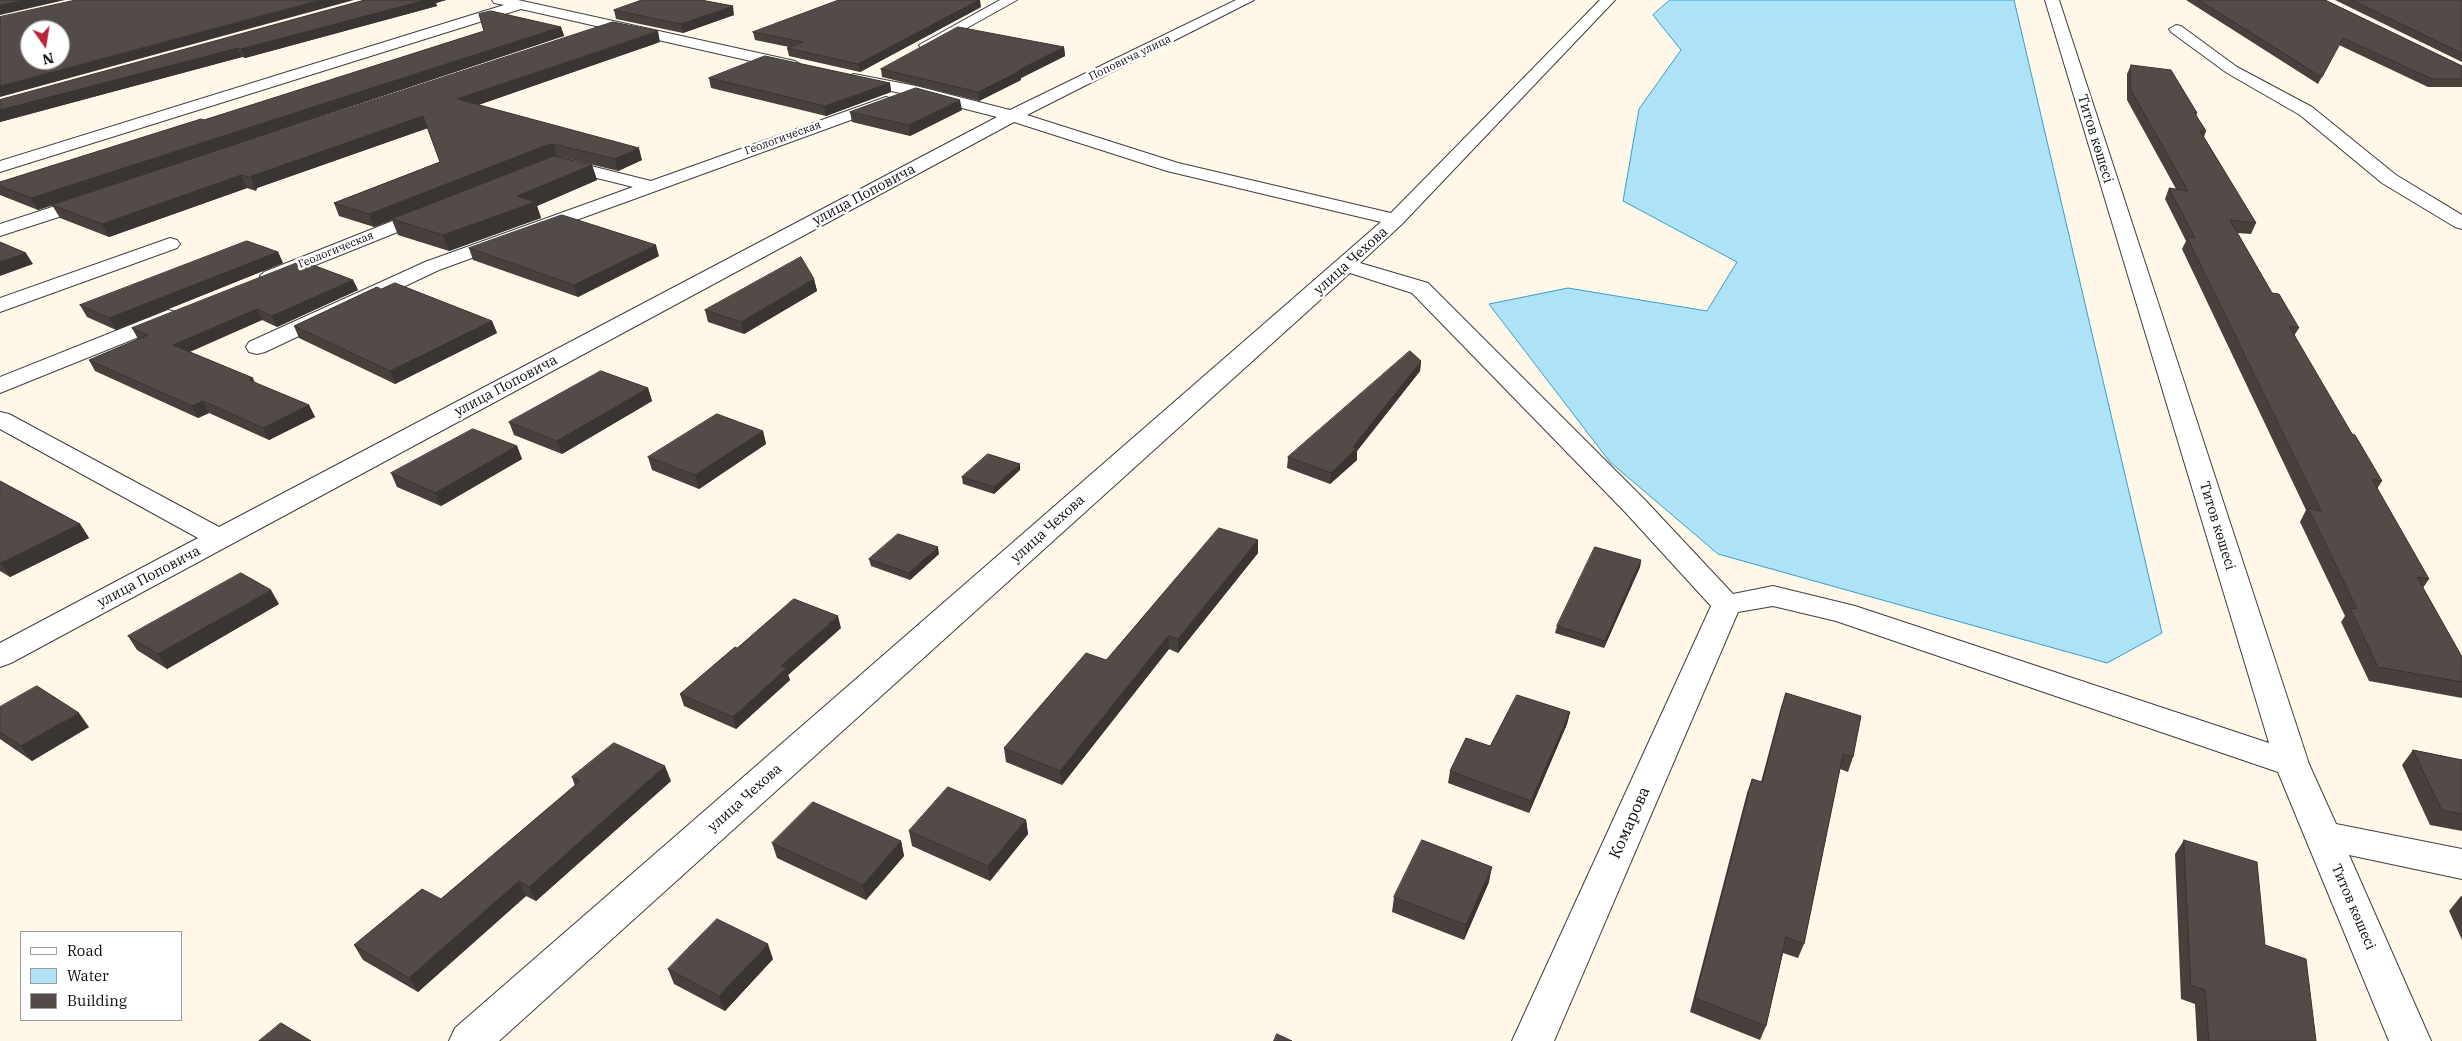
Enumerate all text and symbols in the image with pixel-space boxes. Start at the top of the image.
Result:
north arrow [20,20,70,70]
street label: Поповича улица [1087,32,1173,84]
text: N [41,49,56,69]
street label: Титов көшесі [2074,93,2116,185]
street label: Геологическая [743,118,823,158]
street label: улица Поповича [810,161,918,229]
street label: улица Чехова [1311,224,1391,298]
street label: Геологическая [296,229,376,271]
street label: улица Поповича [452,352,560,420]
street label: Титов көшесі [2196,480,2238,572]
street label: улица Чехова [1008,492,1088,566]
street label: улица Поповича [95,543,203,611]
street label: улица Чехова [705,761,785,835]
street label: Комарова [1606,784,1654,862]
street label: Титов көшесі [2327,862,2379,952]
legend [20,931,182,1021]
text: Road [67,941,103,960]
text: Water [67,966,109,985]
text: Building [67,991,127,1010]

